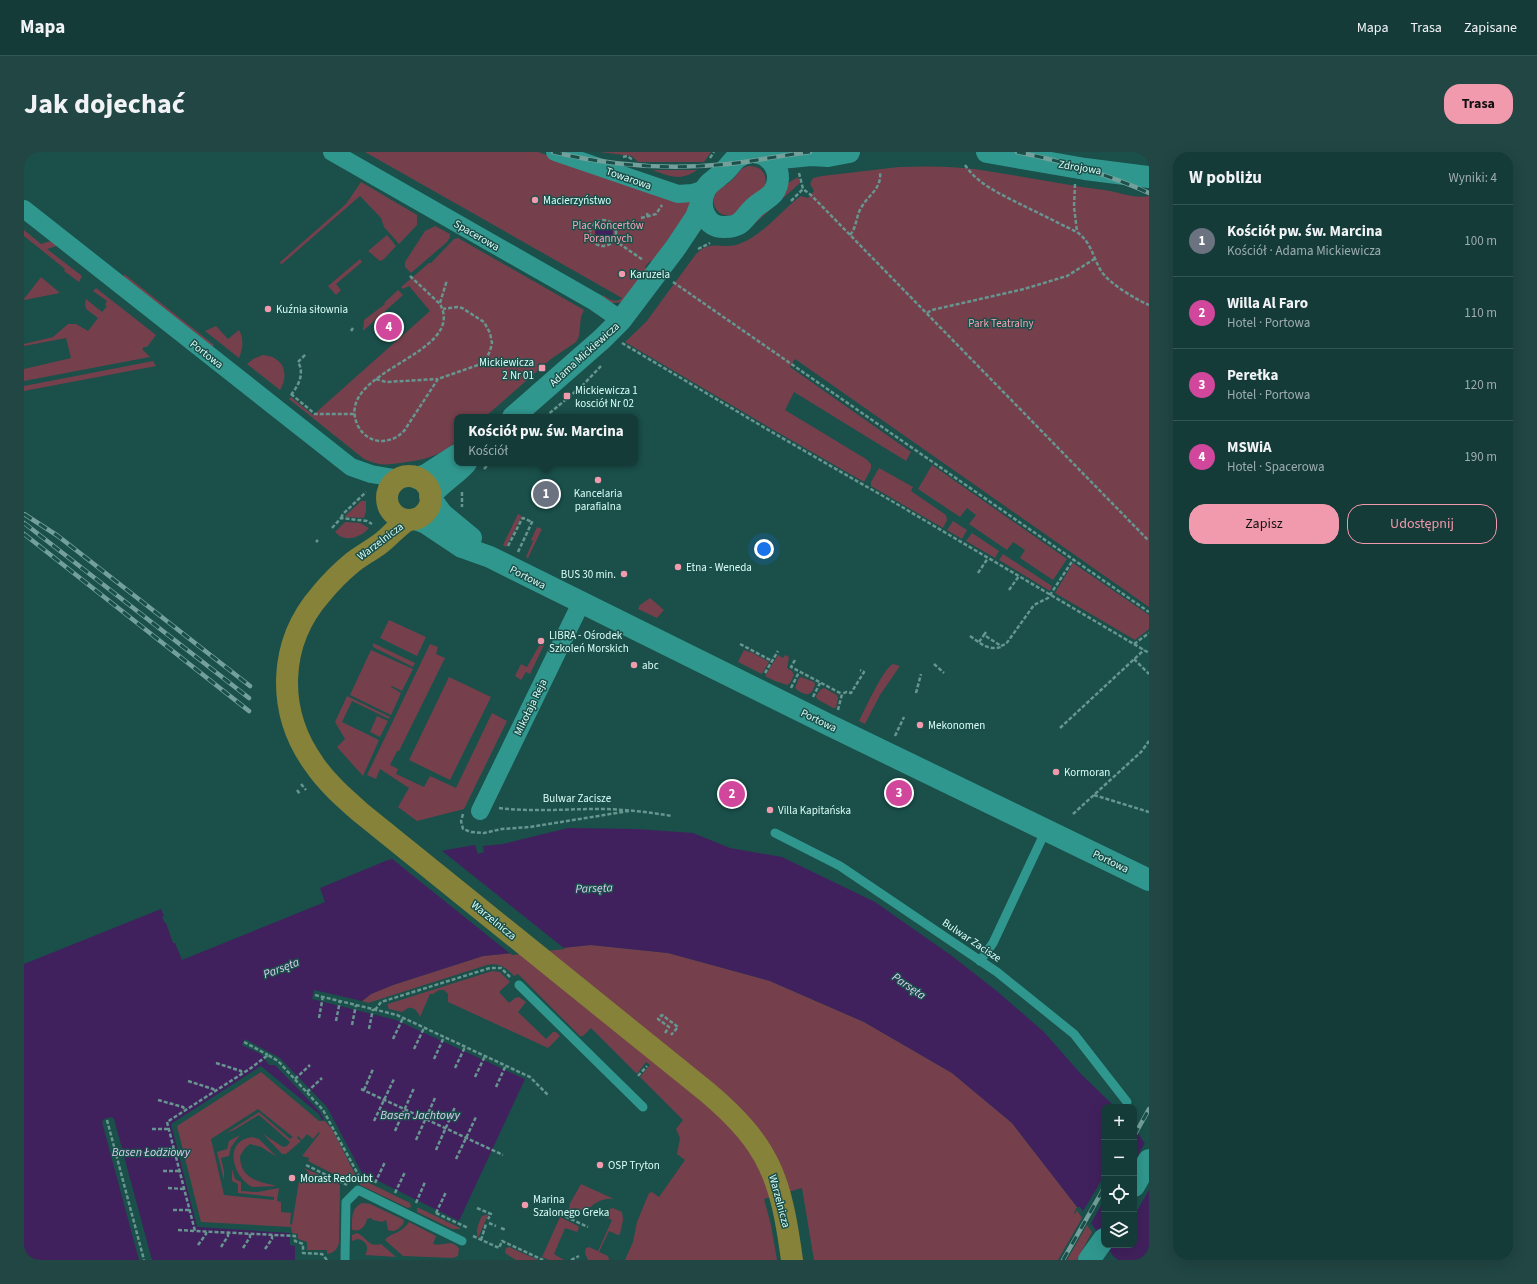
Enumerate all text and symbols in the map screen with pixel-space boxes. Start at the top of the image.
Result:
text: Mapa [20,14,65,41]
text: Mapa [1357,18,1389,38]
text: Trasa [1411,18,1442,38]
text: Zapisane [1464,18,1517,38]
text: Jak dojechać [24,84,185,124]
button: Trasa [1444,84,1513,124]
street label: Zdrojowa [1057,157,1103,178]
street label: Towarowa [604,164,654,193]
text: W pobliżu [1189,166,1262,190]
text: Wyniki: 4 [1448,169,1497,187]
place label: Macierzyństwo [543,193,611,208]
marker: Macierzyństwo [530,195,540,205]
street label: Spacerowa [451,216,502,255]
park label: Plac Koncertów Porannych [572,218,644,246]
text: Kościół pw. św. Marcina [1227,221,1382,242]
text: 1 [1199,232,1205,250]
text: 100 m [1464,232,1497,250]
text: Kościół · Adama Mickiewicza [1227,242,1381,260]
place label: Karuzela [630,267,670,282]
marker: Karuzela [617,269,627,279]
text: Willa Al Faro [1227,293,1308,314]
place label: Kuźnia siłownia [276,302,348,317]
marker: Kuźnia siłownia [263,304,273,314]
text: 2 [1199,304,1205,322]
text: 110 m [1464,304,1497,322]
pin: 4 [376,312,402,342]
text: Hotel · Portowa [1227,314,1310,332]
park label: Park Teatralny [968,316,1034,331]
street label: Adama Mickiewicza [546,319,623,390]
street label: Portowa [187,337,227,372]
place label: Mickiewicza 2 Nr 01 [479,355,534,383]
marker: Mickiewicza 2 Nr 01 [537,363,547,373]
text: Perełka [1227,365,1278,386]
text: 3 [1199,376,1205,394]
text: 120 m [1464,376,1497,394]
place label: Mickiewicza 1 kosciół Nr 02 [575,383,638,411]
text: Hotel · Portowa [1227,386,1310,404]
marker: Mickiewicza 1 kosciół Nr 02 [562,391,572,401]
popup [454,414,638,466]
text: Kościół pw. św. Marcina [468,421,624,442]
text: MSWiA [1227,437,1272,458]
text: Kościół [468,442,508,460]
text: 4 [1199,448,1205,466]
text: 190 m [1464,448,1497,466]
text: Hotel · Spacerowa [1227,458,1325,476]
marker: Kancelaria parafialna [593,475,603,485]
pin: 1 [533,479,559,509]
place label: Kancelaria parafialna [574,486,622,514]
button: Zapisz [1189,504,1339,544]
button: Udostępnij [1347,504,1497,544]
street label: Warzelnicza [354,519,407,564]
your location [754,539,774,559]
place label: Etna - Weneda [686,560,752,575]
street label: Portowa [507,562,548,593]
marker: Etna - Weneda [673,562,683,572]
place label: BUS 30 min. [561,567,616,582]
marker: BUS 30 min. [619,569,629,579]
place label: LIBRA - Ośrodek Szkoleń Morskich [549,628,629,656]
marker: LIBRA - Ośrodek Szkoleń Morskich [536,636,546,646]
place label: abc [642,658,659,673]
marker: abc [629,660,639,670]
street label: Mikołaja Reja [510,676,551,738]
street label: Portowa [798,705,839,736]
place label: Mekonomen [928,718,985,733]
marker: Mekonomen [915,720,925,730]
place label: Kormoran [1064,765,1110,780]
marker: Kormoran [1051,767,1061,777]
pin: 3 [886,778,912,808]
pin: 2 [719,779,745,809]
street label: Bulwar Zacisze [543,791,612,806]
place label: Villa Kapitańska [778,803,851,818]
marker: Villa Kapitańska [765,805,775,815]
street label: Portowa [1090,846,1131,877]
water label: Parsęta [575,879,614,898]
street label: Warzelnicza [468,897,520,943]
street label: Bulwar Zacisze [939,915,1005,966]
water label: Parsęta [261,954,302,983]
water label: Parsęta [888,969,929,1004]
map controls [1101,1104,1137,1248]
button: + [1101,1104,1137,1140]
water label: Basen Jachtowy [380,1107,460,1124]
button: − [1101,1140,1137,1176]
water label: Basen Łodziowy [112,1144,191,1161]
place label: OSP Tryton [608,1158,660,1173]
marker: OSP Tryton [595,1160,605,1170]
place label: Morast Redoubt [300,1171,373,1186]
marker: Morast Redoubt [287,1173,297,1183]
street label: Warzelnicza [765,1173,794,1229]
button: locate [1101,1176,1137,1212]
place label: Marina Szalonego Greka [533,1192,609,1220]
marker: Marina Szalonego Greka [520,1200,530,1210]
button: layers [1101,1212,1137,1248]

